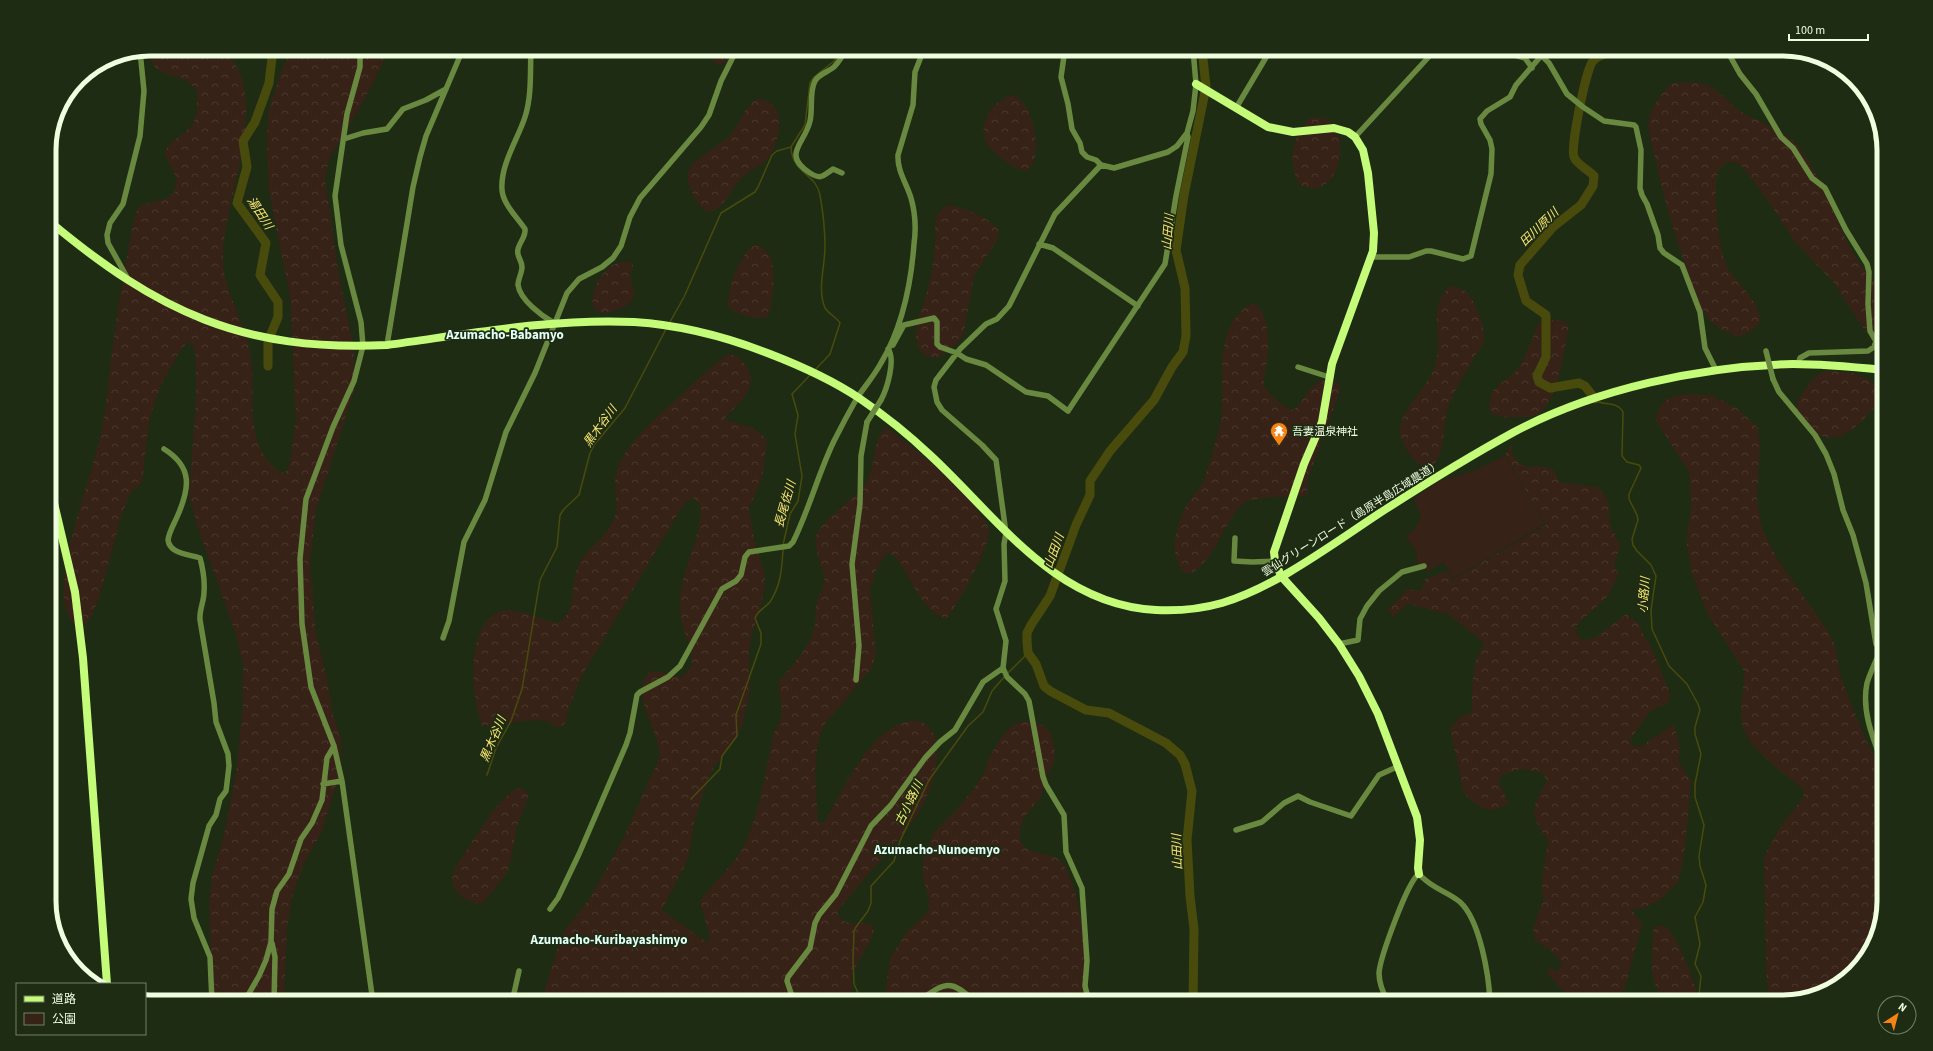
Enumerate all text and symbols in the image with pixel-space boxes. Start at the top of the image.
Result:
scale bar [1789,16,1868,42]
text: 100 m [1795,22,1825,39]
water label: 湯田川 [243,194,278,235]
water label: 田川原川 [1516,203,1564,250]
water label: 山田川 [1158,211,1179,251]
district label: Azumacho-Babamyo [445,326,564,344]
water label: 黒木谷川 [579,400,623,451]
temple icon: 吾妻温泉神社 [1269,421,1289,446]
place label: 吾妻温泉神社 [1292,424,1358,439]
street label: 雲仙グリーンロード（島原半島広域農道） [1259,457,1444,580]
water label: 長尾佐川 [771,477,801,530]
water label: 山田川 [1040,529,1069,571]
water label: 小路川 [1635,574,1654,614]
water label: 黒木谷川 [476,712,511,765]
water label: 古小路川 [891,776,928,829]
water label: 山田川 [1168,832,1187,870]
district label: Azumacho-Nunoemyo [873,841,1000,859]
district label: Azumacho-Kuribayashimyo [529,931,688,949]
legend [16,983,146,1035]
text: 道路 [52,991,76,1008]
north arrow [1877,995,1917,1035]
text: N [1895,999,1910,1016]
text: 公園 [52,1011,76,1028]

